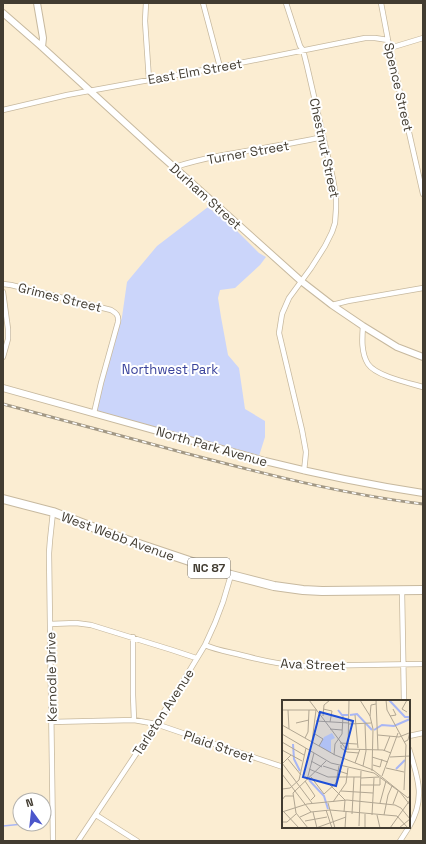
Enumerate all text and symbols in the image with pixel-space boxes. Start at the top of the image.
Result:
street label: Spence Street [380,41,417,133]
street label: East Elm Street [147,55,244,88]
street label: Chestnut Street [306,97,343,200]
street label: Turner Street [206,137,291,168]
street label: Durham Street [166,160,245,233]
street label: Grimes Street [16,279,103,316]
park label: Northwest Park [122,361,218,378]
street label: North Park Avenue [154,422,269,470]
street label: West Webb Avenue [59,508,177,565]
road number: NC 87 [188,558,230,578]
street label: Kernodle Drive [42,632,61,722]
street label: Ava Street [280,655,346,674]
street label: Tarleton Avenue [129,666,198,759]
inset map [282,700,410,828]
street label: Plaid Street [182,727,256,766]
north arrow [12,792,52,832]
text: N [24,795,35,810]

